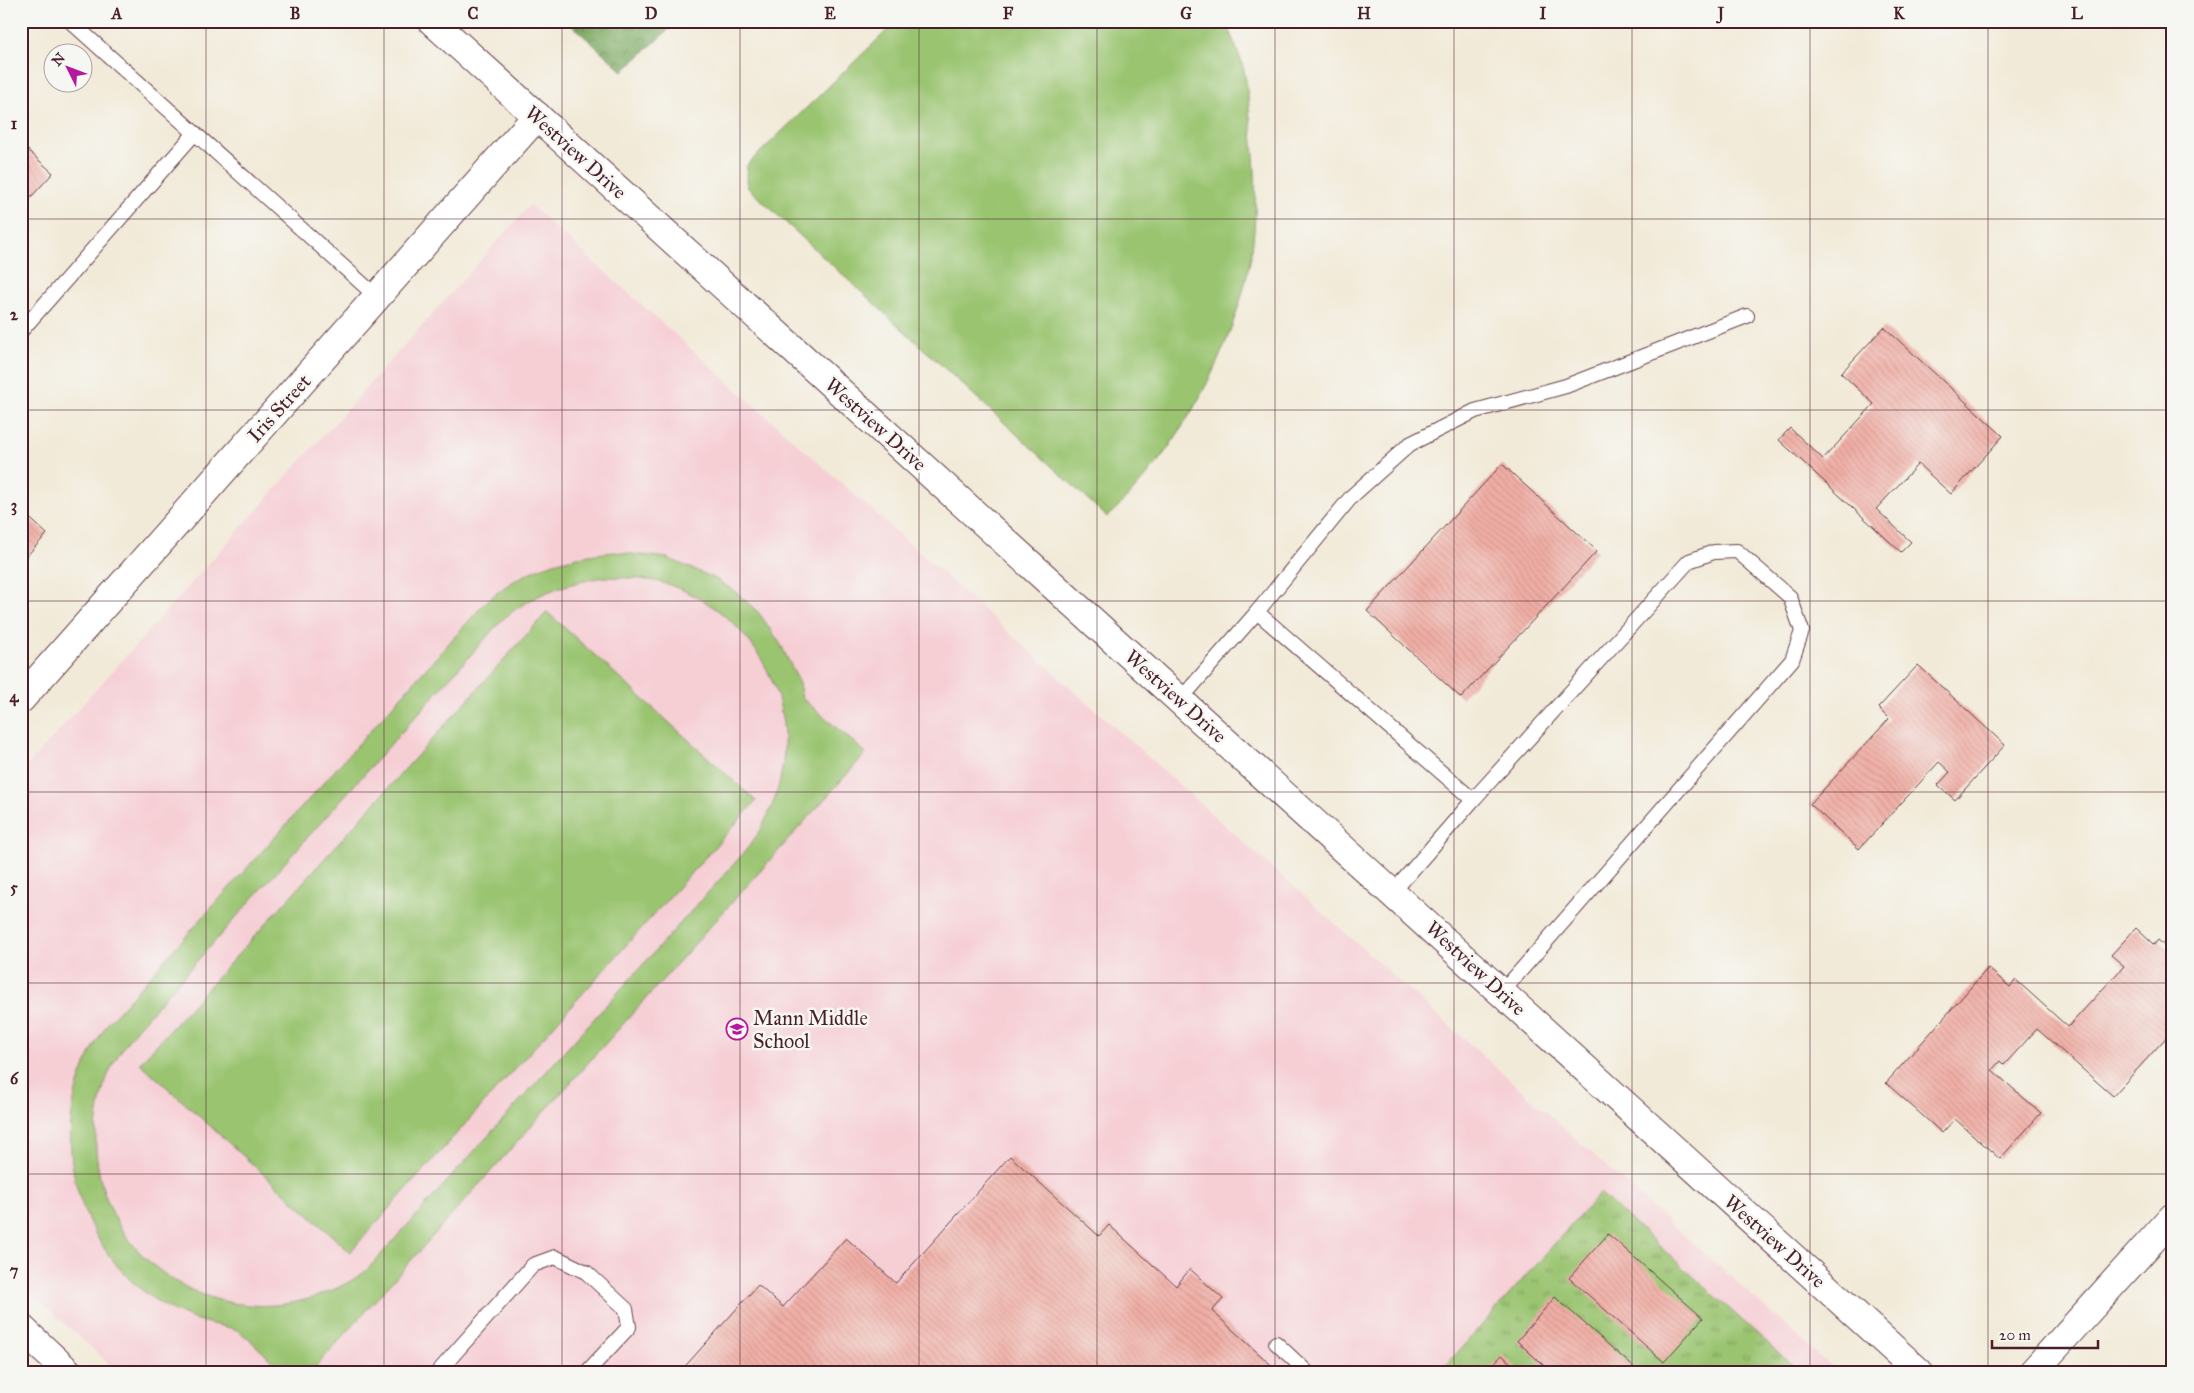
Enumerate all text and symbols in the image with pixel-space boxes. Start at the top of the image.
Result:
text: A [111,4,123,23]
text: B [290,4,300,23]
text: C [468,4,479,23]
text: D [645,4,658,23]
text: E [824,4,836,23]
text: F [1003,4,1014,23]
text: G [1180,4,1192,23]
text: H [1357,4,1371,23]
text: I [1540,4,1547,23]
text: J [1716,4,1725,24]
text: K [1893,4,1905,23]
text: L [2071,4,2083,23]
north arrow [42,42,92,92]
text: N [48,49,69,70]
street label: Westview Drive [520,100,632,204]
text: 1 [11,114,18,133]
text: 2 [10,305,19,324]
street label: Iris Street [242,369,316,447]
street label: Westview Drive [820,372,932,476]
text: 3 [11,496,17,516]
street label: Westview Drive [1120,644,1232,748]
text: 4 [10,687,20,707]
text: 5 [10,878,18,897]
street label: Westview Drive [1421,916,1531,1020]
place label: Mann Middle School [753,1006,868,1053]
school or university icon: Mann Middle School [725,1017,749,1041]
text: 6 [10,1069,19,1088]
street label: Westview Drive [1719,1189,1831,1293]
text: 7 [10,1261,19,1280]
scale bar [1992,1318,2098,1350]
text: 20 m [1999,1326,2031,1344]

